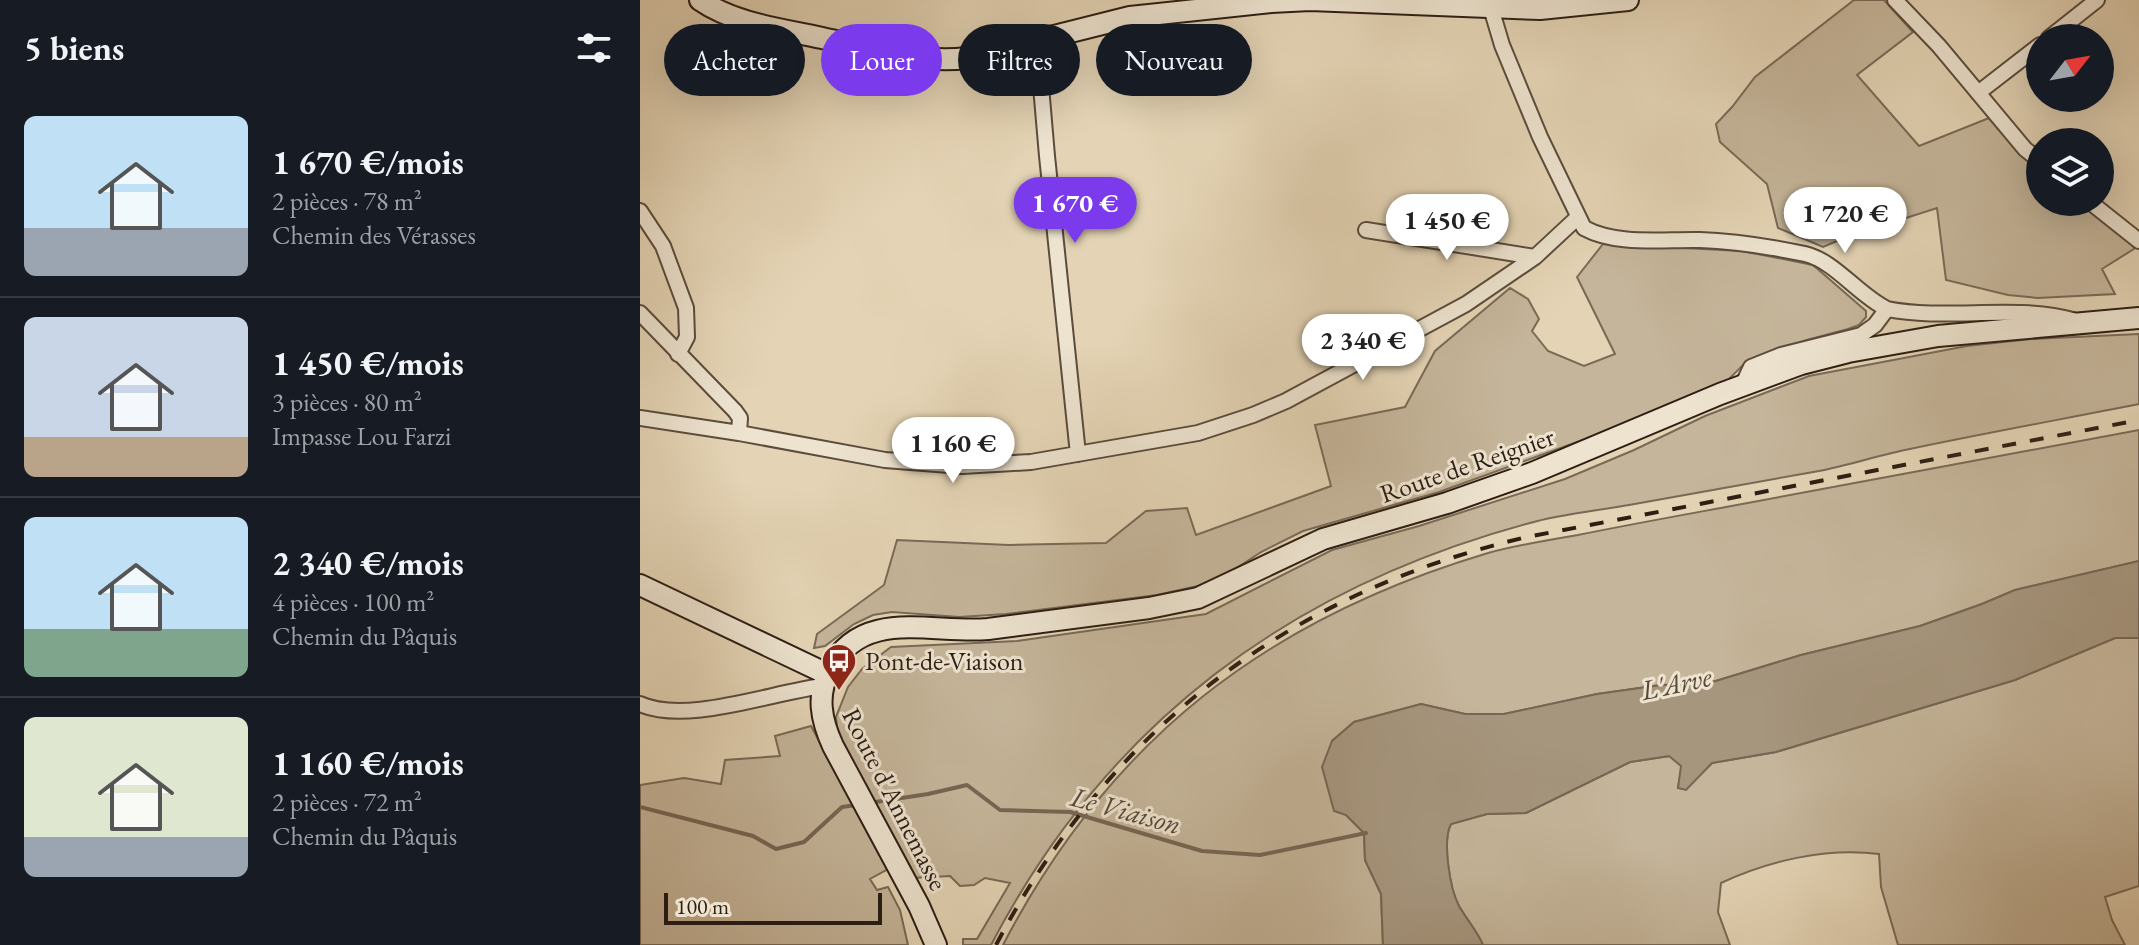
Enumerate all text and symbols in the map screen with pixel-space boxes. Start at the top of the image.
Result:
chip: Acheter [664,24,805,96]
chip: Louer [821,24,942,96]
chip: Filtres [958,24,1080,96]
chip: Nouveau [1096,24,1252,96]
north arrow [2026,24,2114,112]
map controls [2026,24,2114,216]
text: 5 biens [24,26,124,70]
icon: filters [572,26,616,70]
button: layers [2026,128,2114,216]
text: 1 670 €/mois [272,140,464,184]
icon: home [88,148,184,244]
pin: 1 670 € [1001,177,1149,245]
text: 2 pièces · 78 m² [272,184,422,218]
text: 1 670 € [1032,186,1118,220]
pin: 1 720 € [1771,187,1919,255]
pin: 1 450 € [1373,194,1521,262]
text: 1 720 € [1802,196,1888,230]
text: 1 450 € [1404,203,1490,237]
text: Chemin des Vérasses [272,218,476,252]
pin: 2 340 € [1289,314,1437,382]
text: 2 340 € [1320,323,1406,357]
text: 1 450 €/mois [272,341,464,385]
icon: home [88,349,184,445]
text: 3 pièces · 80 m² [272,385,422,419]
pin: 1 160 € [879,417,1027,485]
text: Impasse Lou Farzi [272,419,451,453]
street label: Route de Reignier [1375,419,1559,511]
text: 1 160 € [910,426,996,460]
text: 2 340 €/mois [272,541,464,585]
icon: home [88,549,184,645]
text: 4 pièces · 100 m² [272,585,434,619]
text: Chemin du Pâquis [272,619,457,653]
bus stop icon: Pont-de-Viaison [820,642,858,692]
place label: Pont-de-Viaison [865,644,1024,678]
water label: L'Arve [1636,658,1715,708]
street label: Route d'Annemasse [834,702,956,896]
text: 1 160 €/mois [272,741,464,785]
icon: home [88,749,184,845]
water label: Le Viaison [1066,778,1185,842]
text: 2 pièces · 72 m² [272,785,422,819]
text: Chemin du Pâquis [272,819,457,853]
scale bar [664,889,882,925]
text: 100 m [676,892,729,921]

